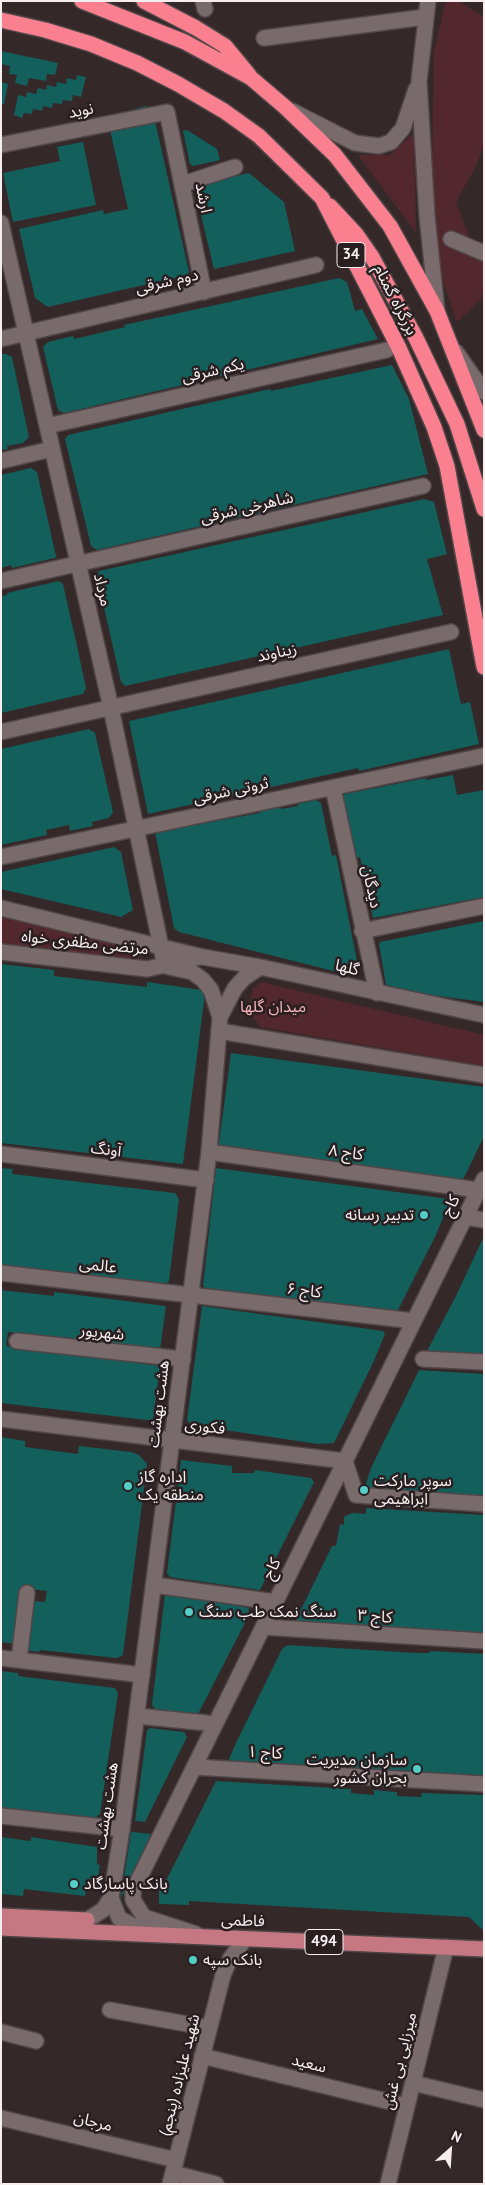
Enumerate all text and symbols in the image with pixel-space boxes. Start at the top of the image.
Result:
street label: نوید [67,99,95,123]
street label: ارشد [191,181,215,215]
road number: 34 [337,242,365,268]
street label: بزرگراه گمنام [369,261,421,339]
street label: دوم شرقی [134,265,200,299]
street label: یکم شرقی [180,355,246,387]
street label: شاهرخی شرقی [199,488,295,528]
street label: مرداد [89,572,115,608]
street label: زیناوند [255,639,299,667]
street label: ثروتی شرقی [192,774,270,808]
street label: دیدگان [357,864,385,910]
street label: مرتضی مظفری خواه [20,927,150,959]
street label: گلها [333,956,361,980]
park label: میدان گلها [240,997,306,1017]
street label: آونگ [90,1139,122,1161]
street label: کاج ۸ [327,1141,365,1165]
street label: کاج [438,1192,464,1220]
place label: تدبیر رسانه [345,1205,414,1225]
marker: تدبیر رسانه [418,1209,430,1221]
street label: عالمی [78,1254,118,1278]
street label: کاج ۶ [286,1279,322,1303]
street label: شهریور [79,1321,125,1345]
street label: هشت بهشت [144,1359,174,1449]
street label: فکوری [184,1415,226,1439]
place label: اداره گاز منطقه یک [138,1467,204,1505]
place label: سوپر مارکت ابراهیمی [374,1471,452,1509]
marker: اداره گاز منطقه یک [122,1480,134,1492]
marker: سوپر مارکت ابراهیمی [358,1484,370,1496]
street label: کاج [259,1555,285,1583]
place label: سنگ نمک طب سنگ [199,1602,337,1622]
marker: سنگ نمک طب سنگ [183,1606,195,1618]
street label: کاج ۳ [357,1606,393,1628]
street label: کاج ۱ [247,1742,283,1764]
place label: سازمان مدیریت بحران کشور [306,1750,407,1788]
street label: هشت بهشت [91,1761,123,1851]
marker: سازمان مدیریت بحران کشور [411,1763,423,1775]
place label: بانک پاسارگاد [84,1874,168,1894]
marker: بانک پاسارگاد [68,1878,80,1890]
street label: فاطمی [221,1911,265,1931]
road number: 494 [305,1930,343,1954]
place label: بانک سپه [203,1950,262,1970]
marker: بانک سپه [187,1954,199,1966]
street label: میرزایی بی غش [379,2010,421,2112]
street label: شهید علیزاده (پنجم) [156,2012,204,2138]
street label: سعید [290,2050,328,2078]
street label: مرجان [72,2108,114,2136]
north arrow [425,2125,475,2175]
text: N [448,2126,465,2147]

